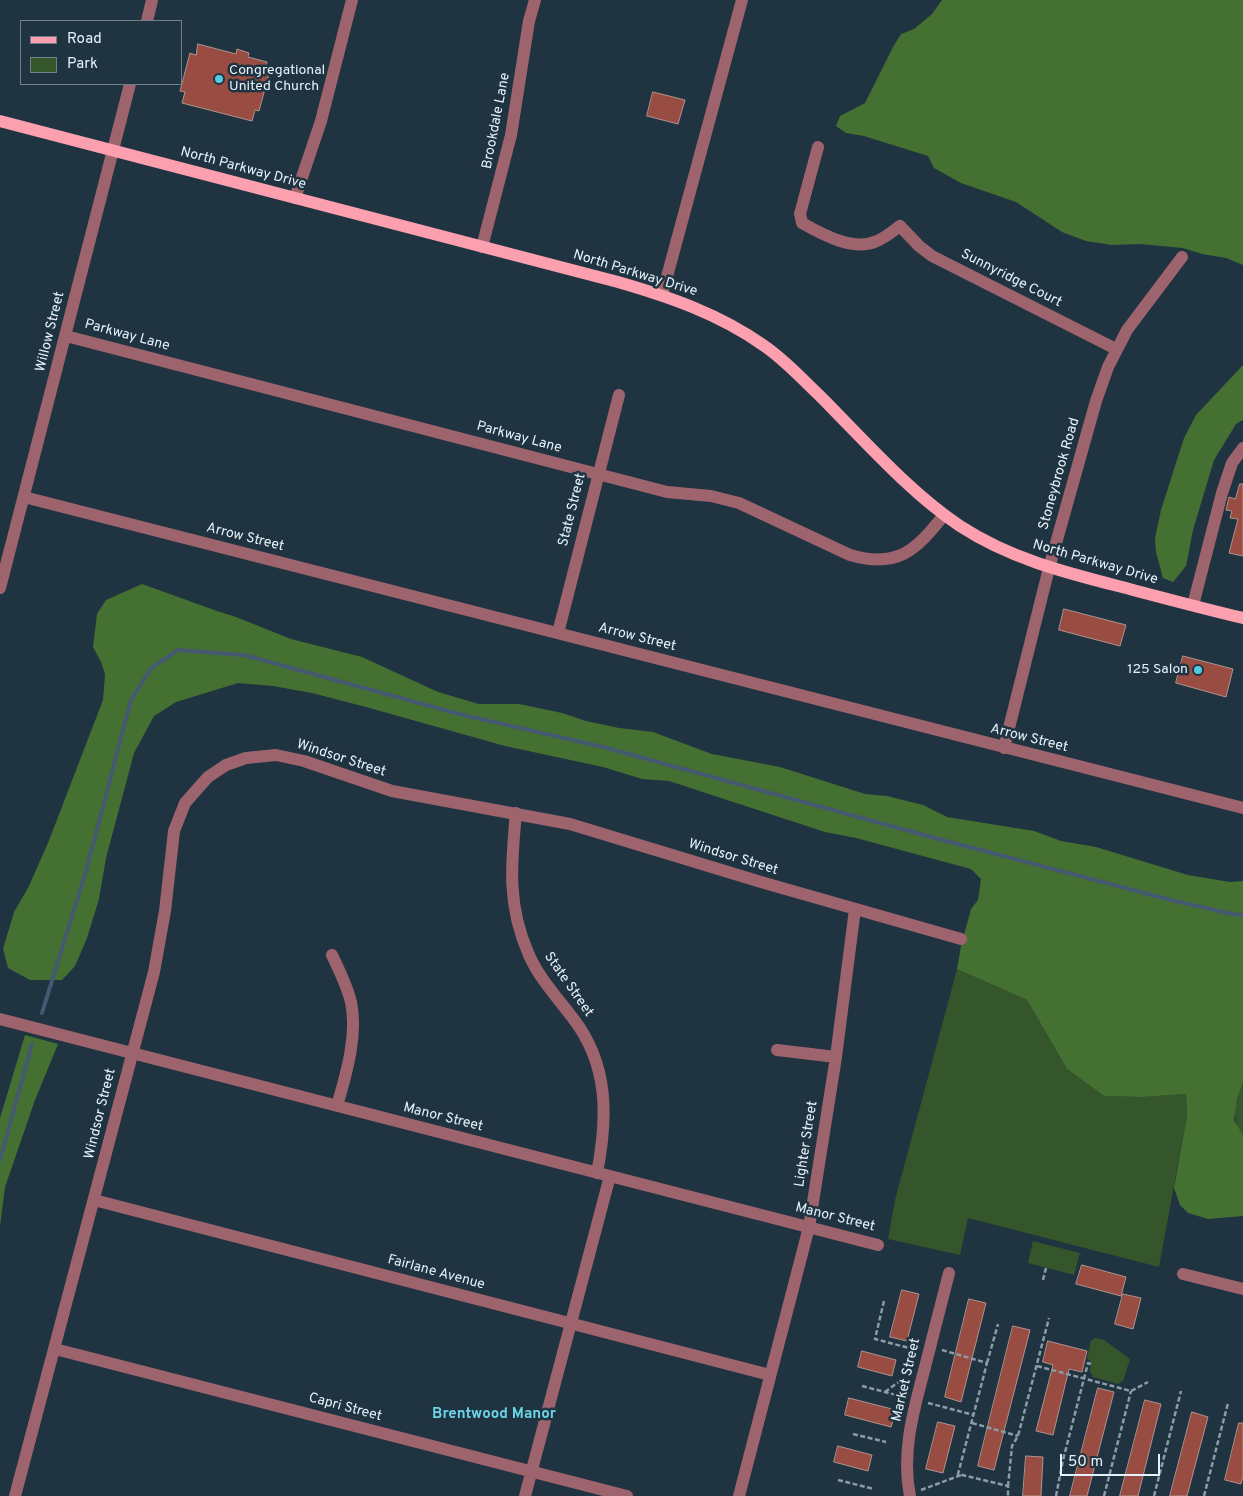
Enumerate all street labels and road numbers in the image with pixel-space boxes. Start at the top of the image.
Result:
street label: Brookdale Lane [479,71,515,171]
street label: North Parkway Drive [178,144,308,194]
street label: Sunnyridge Court [958,246,1064,312]
street label: North Parkway Drive [571,247,699,301]
street label: Willow Street [33,290,69,374]
street label: Parkway Lane [83,317,171,355]
street label: Stoneybrook Road [1036,416,1084,532]
street label: Parkway Lane [475,419,563,457]
street label: State Street [556,472,590,548]
street label: Arrow Street [204,520,286,556]
street label: North Parkway Drive [1031,537,1159,589]
street label: Arrow Street [596,620,678,656]
street label: Arrow Street [988,721,1070,757]
street label: Windsor Street [294,737,388,781]
street label: Windsor Street [686,836,780,880]
street label: State Street [540,949,596,1021]
street label: Windsor Street [82,1067,120,1161]
street label: Manor Street [401,1100,485,1136]
street label: Lighter Street [792,1100,822,1188]
street label: Manor Street [793,1200,877,1236]
street label: Fairlane Avenue [386,1252,486,1294]
street label: Market Street [889,1337,925,1423]
street label: Capri Street [307,1390,383,1426]

